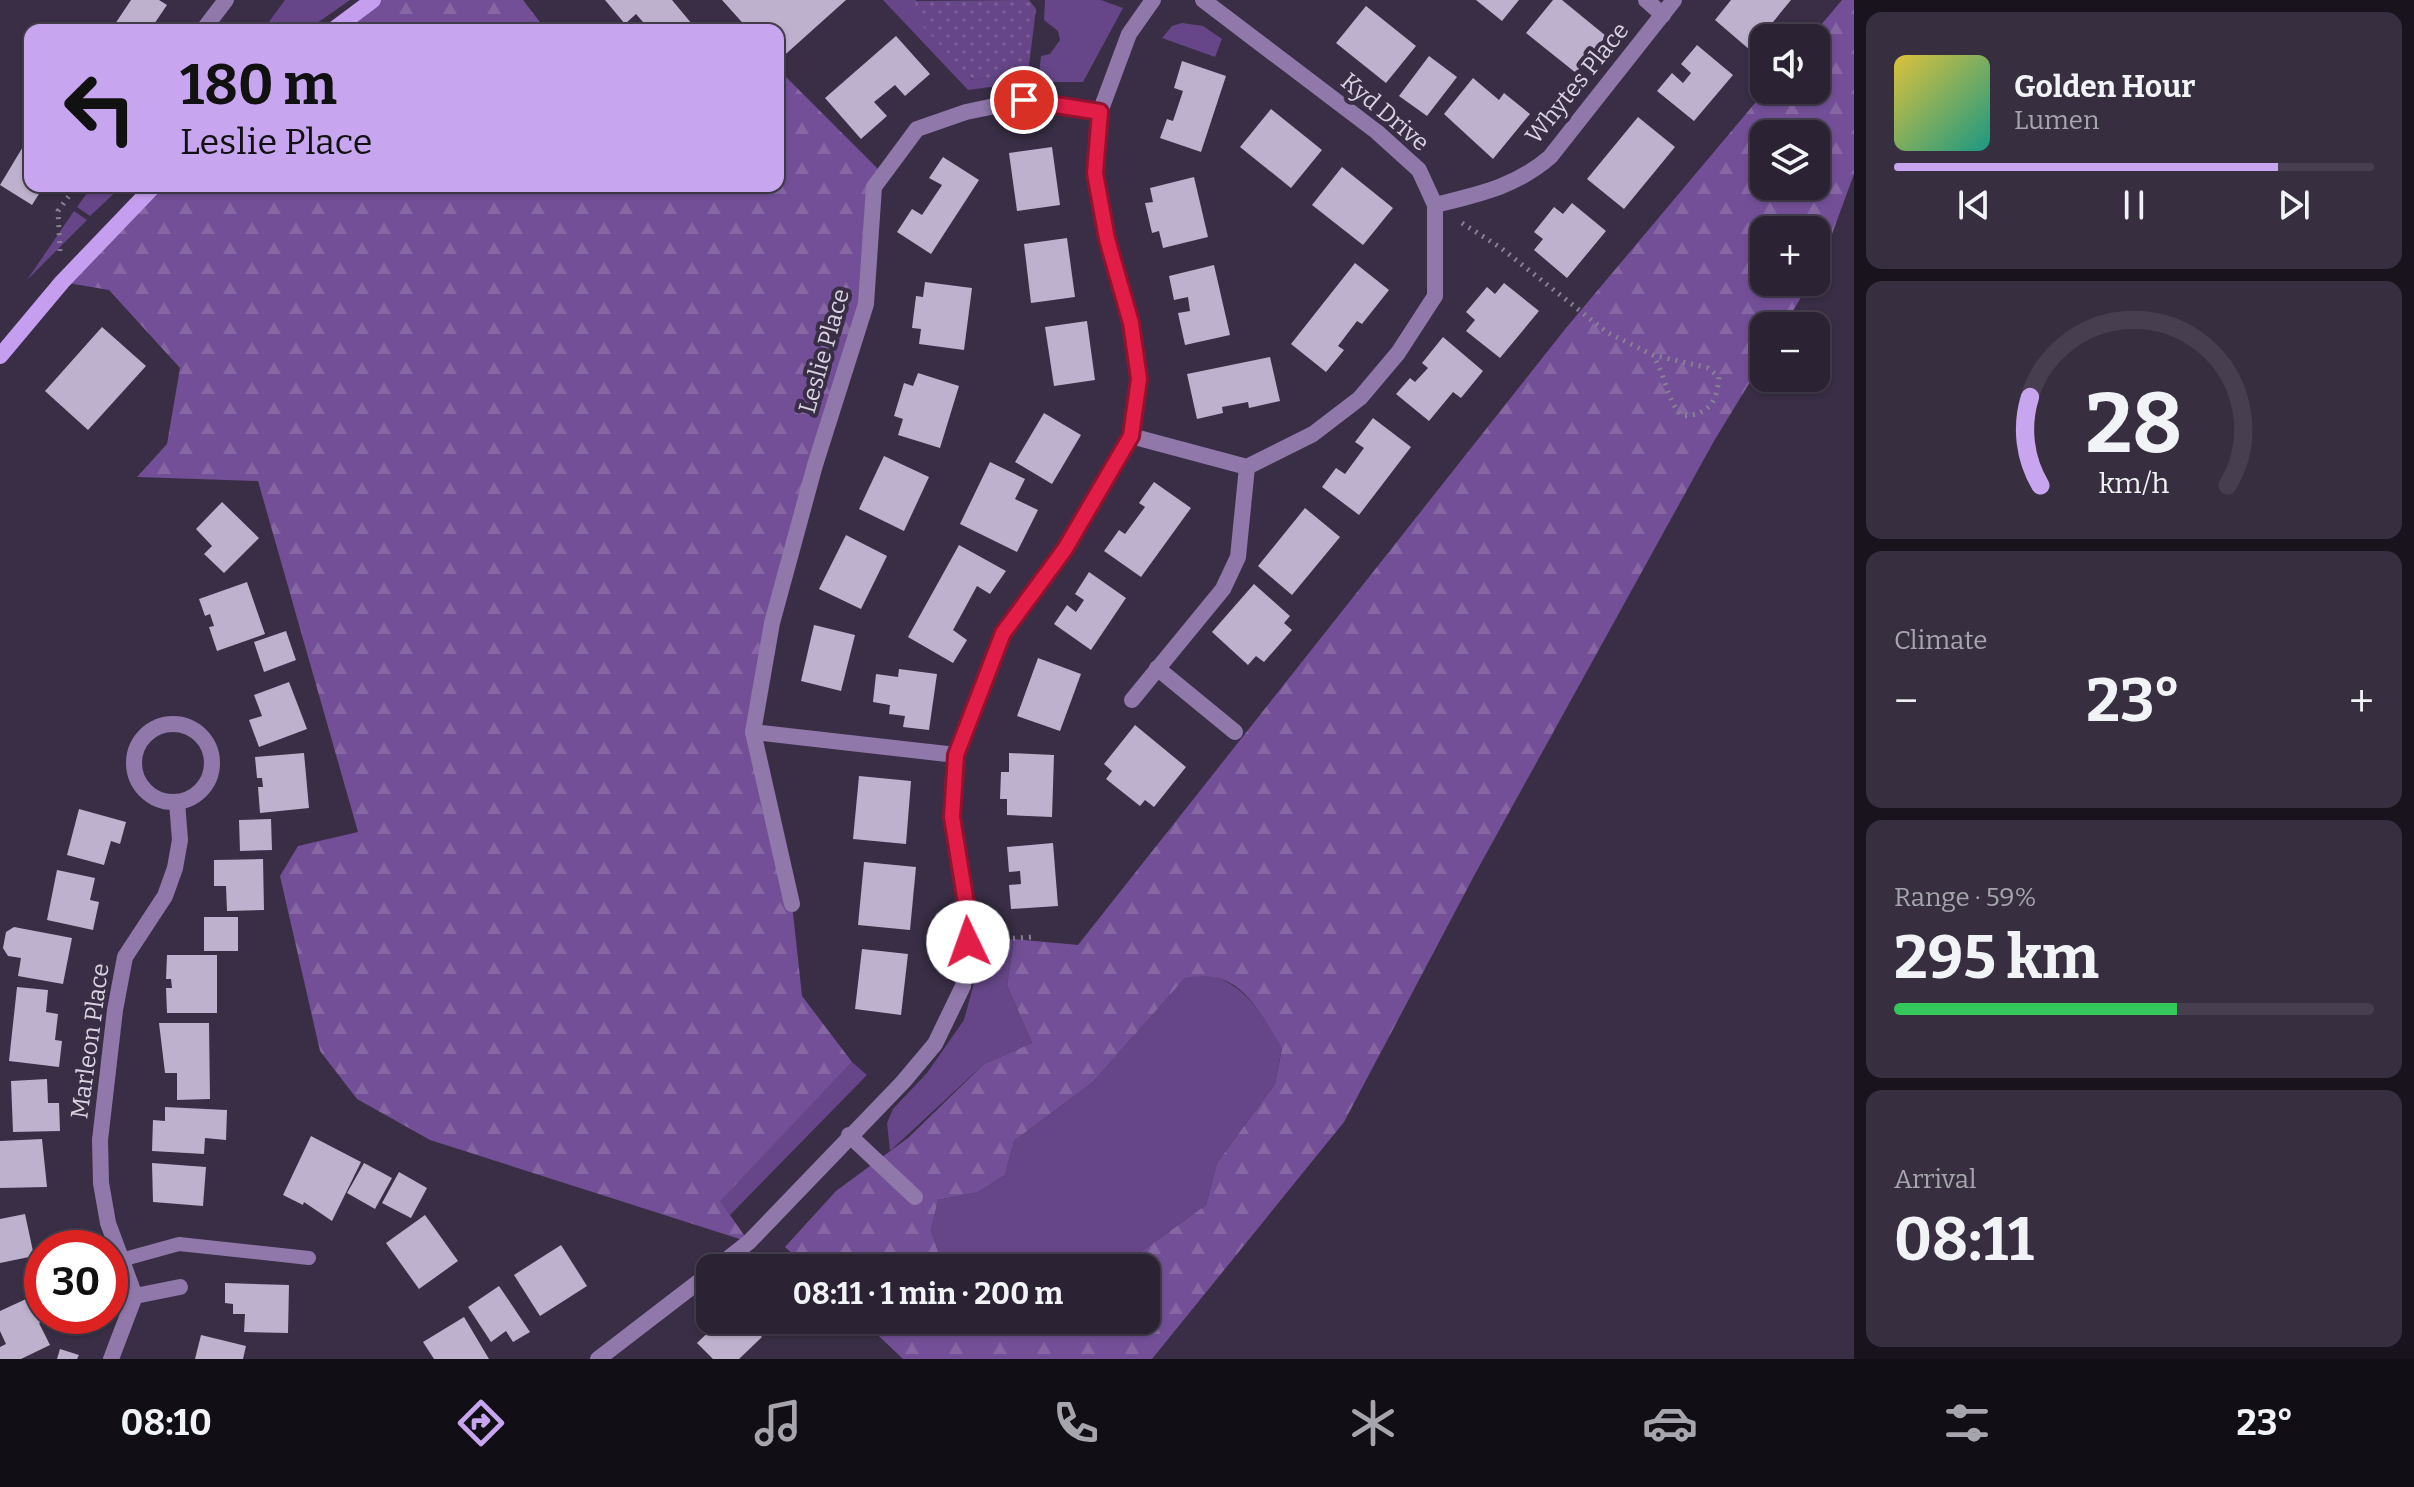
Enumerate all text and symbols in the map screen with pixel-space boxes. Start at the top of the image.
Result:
street label: Whytes Place [1520,17,1634,149]
map controls [1750,24,1830,392]
button: sound [1750,24,1830,104]
text: 180 m [180,52,337,119]
icon: left [48,56,152,160]
pin [990,66,1058,134]
street label: Kyd Drive [1335,67,1435,157]
text: Golden Hour [2014,69,2195,105]
icon: arrive [1002,78,1046,122]
text: Lumen [2014,105,2100,136]
text: Leslie Place [180,120,372,164]
button: layers [1750,120,1830,200]
icon: previous [1952,183,1996,227]
icon: pause [2112,183,2156,227]
icon: next [2272,183,2316,227]
button: + [1750,216,1830,296]
street label: Leslie Place [793,286,855,416]
button: − [1750,312,1830,392]
text: 28 [2086,374,2182,474]
text: km/h [2099,466,2170,501]
text: Climate [1894,625,1988,656]
text: 23° [2086,665,2181,737]
text: − [1894,675,1918,728]
text: + [2349,675,2374,728]
text: Range · 59% [1894,882,2037,913]
position arrow [926,900,1010,984]
text: 295 km [1894,922,2099,994]
street label: Marleon Place [65,961,115,1121]
text: Arrival [1894,1164,1976,1195]
text: 08:11 [1894,1204,2034,1276]
speed limit sign: 30 [24,1230,128,1334]
text: 08:11 · 1 min · 200 m [793,1276,1063,1312]
icon: directions [453,1395,509,1451]
icon: music [750,1395,806,1451]
icon: phone [1048,1395,1104,1451]
icon: climate [1345,1395,1401,1451]
icon: car [1642,1395,1698,1451]
icon: filters [1939,1395,1995,1451]
text: 08:10 [121,1401,212,1445]
text: 23° [2236,1401,2293,1445]

